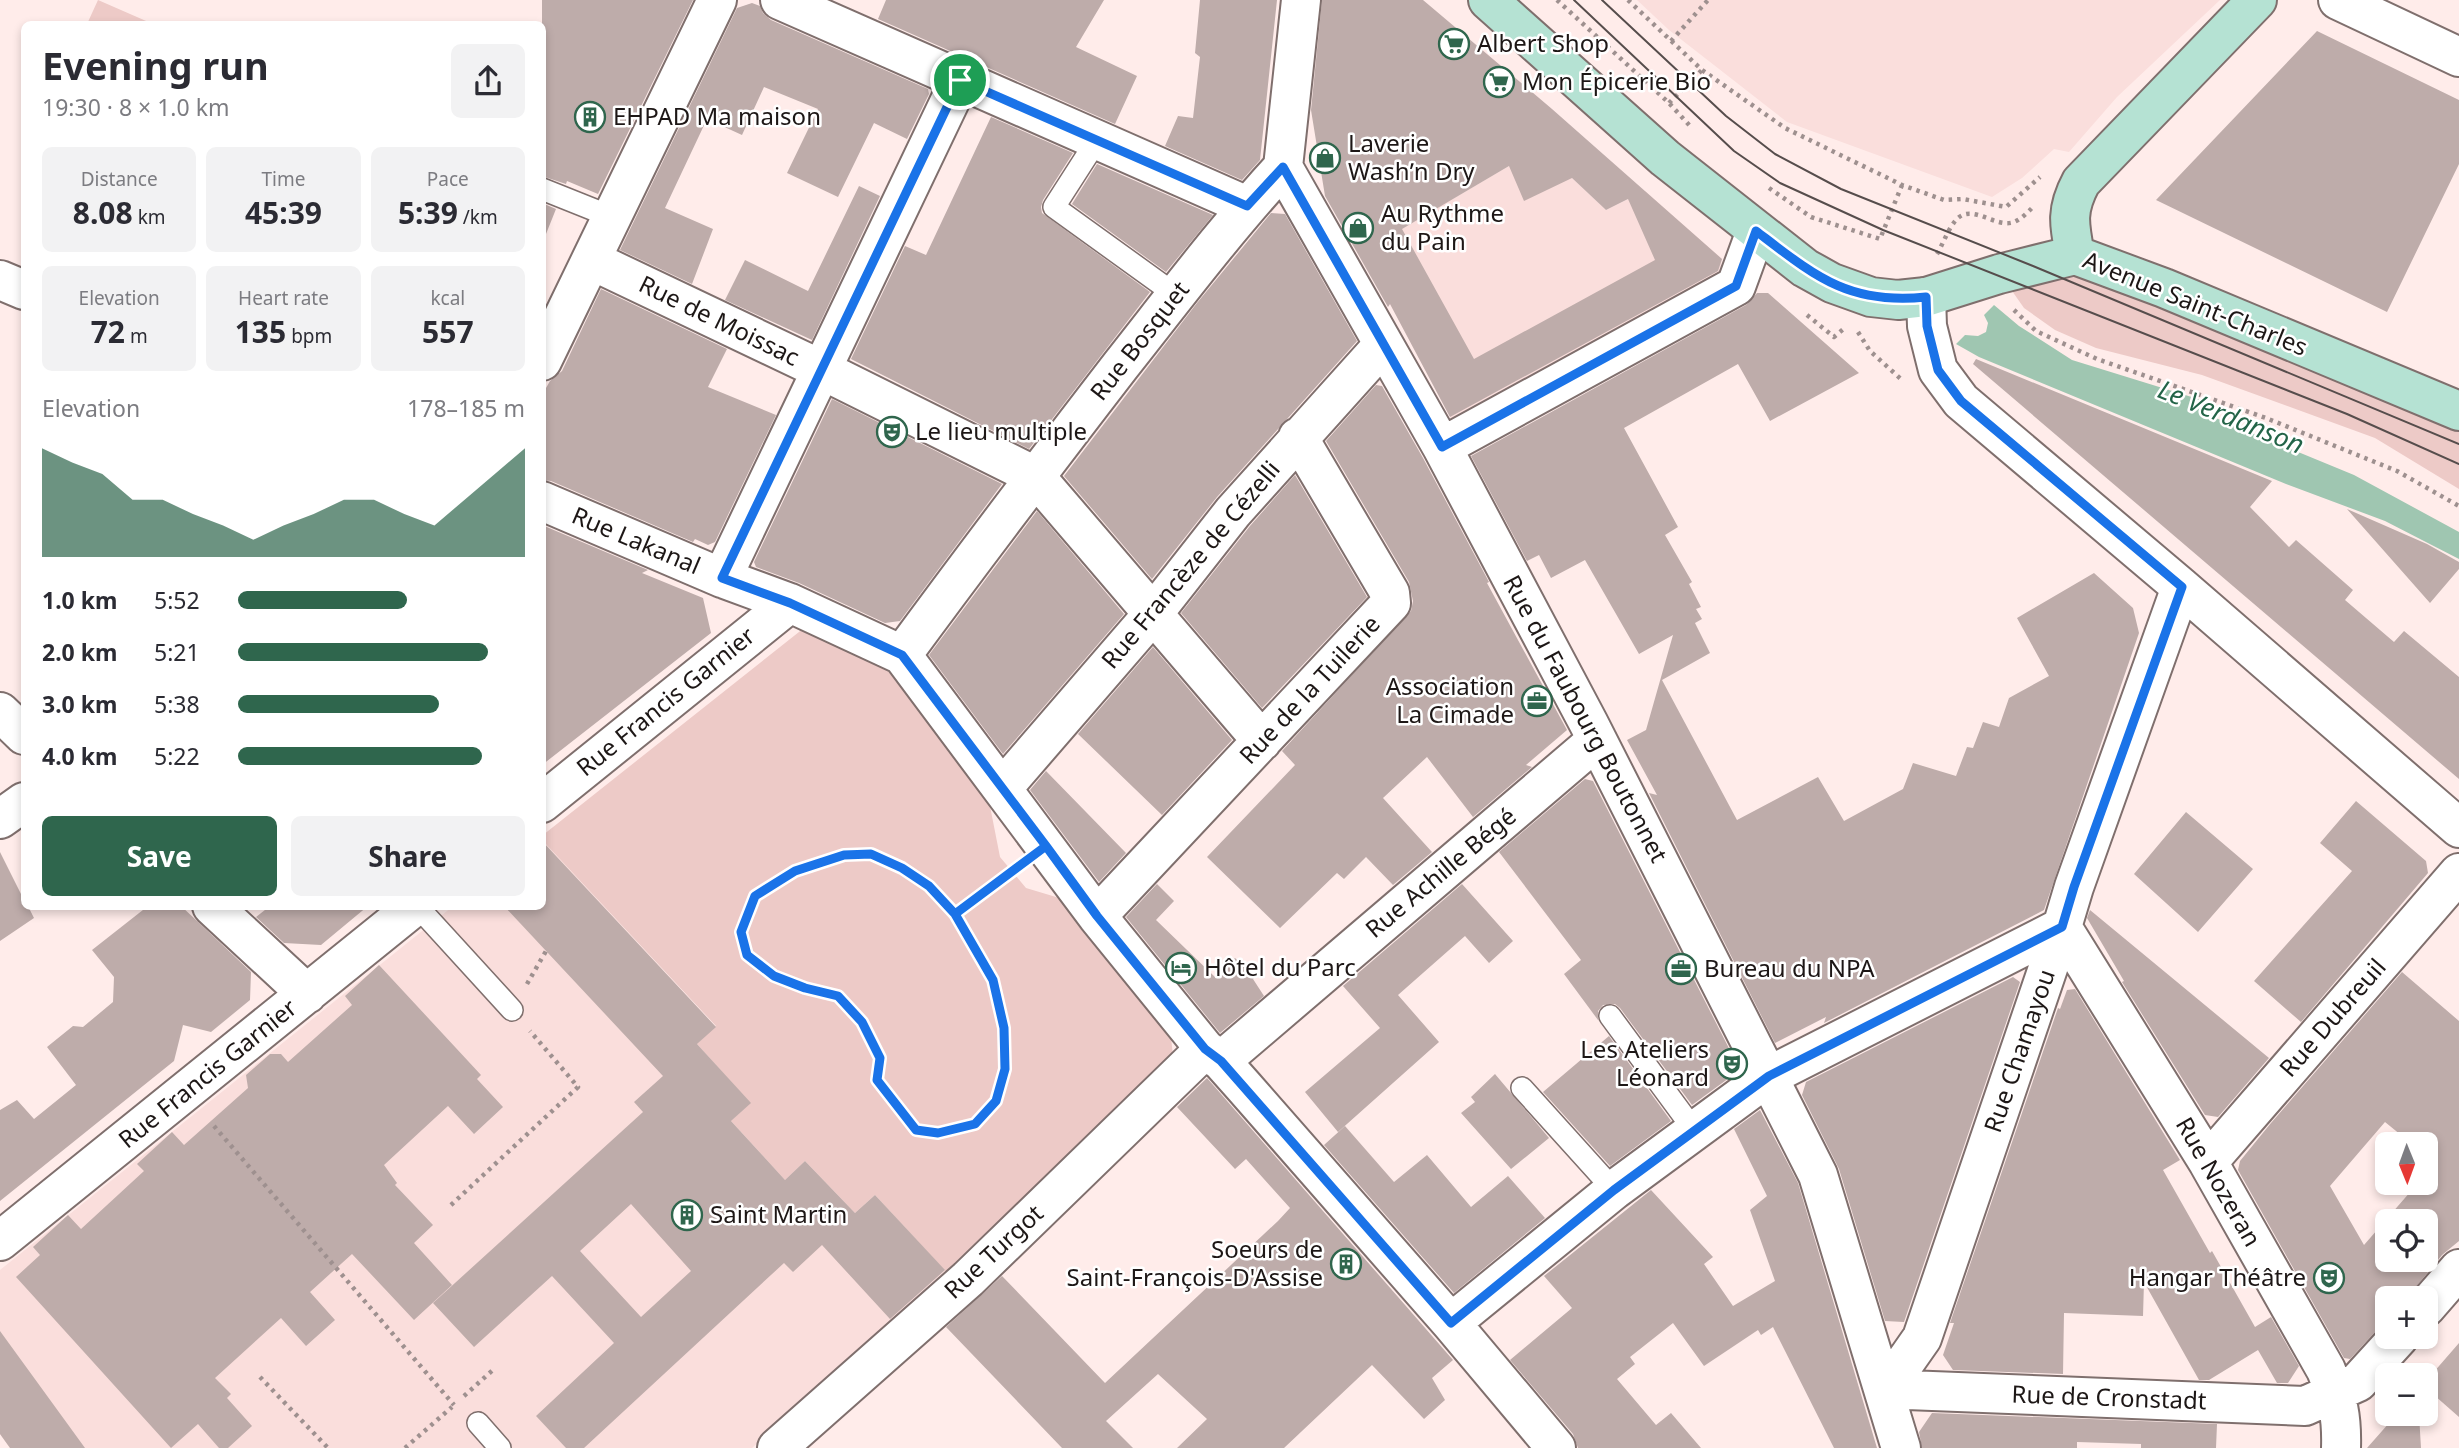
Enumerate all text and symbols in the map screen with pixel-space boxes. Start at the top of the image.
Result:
place label: Albert Shop [1477,26,1609,59]
supermarket icon: Albert Shop [1437,27,1471,61]
text: Evening run [42,39,269,91]
button: share [451,44,525,118]
pin [930,50,990,110]
icon: arrive [941,61,979,99]
place label: Mon Épicerie Bio [1522,64,1711,97]
supermarket icon: Mon Épicerie Bio [1482,65,1516,99]
text: 19:30 · 8 × 1.0 km [42,91,229,123]
place label: EHPAD Ma maison [613,99,821,132]
building icon: EHPAD Ma maison [573,100,607,134]
place label: Laverie Washʼn Dry [1348,126,1475,187]
shop icon: Laverie Washʼn Dry [1308,141,1342,175]
text: Distance [81,166,158,192]
text: Time [262,166,305,192]
text: Pace [427,166,469,192]
text: 8.08 [73,192,133,233]
text: 45:39 [245,192,322,233]
text: 5:39 [398,192,458,233]
place label: Au Rythme du Pain [1381,196,1504,257]
text: km [133,204,166,230]
text: /km [458,204,498,230]
shop icon: Au Rythme du Pain [1341,211,1375,245]
street label: Avenue Saint-Charles [2079,243,2313,363]
street label: Rue de Moissac [634,267,805,373]
street label: Rue Bosquet [1082,273,1196,407]
text: Elevation [79,285,160,311]
text: Heart rate [238,285,329,311]
text: kcal [430,285,465,311]
text: 72 [91,311,125,352]
text: 135 [235,311,286,352]
text: 557 [422,311,474,352]
text: m [125,323,148,349]
text: bpm [286,323,332,349]
water label: Le Verdanson [2153,370,2310,462]
text: Elevation [42,392,140,424]
text: 178–185 m [407,392,525,424]
place label: Le lieu multiple [915,414,1087,447]
theatre icon: Le lieu multiple [875,415,909,449]
street label: Rue Francèze de Cézelli [1093,453,1287,675]
street label: Rue Lakanal [567,498,706,581]
street label: Rue du Faubourg Boutonnet [1496,569,1676,868]
text: 1.0 km [42,584,117,616]
text: 5:52 [154,584,200,616]
street label: Rue de la Tuilerie [1231,607,1387,771]
street label: Rue Francis Garnier [569,619,761,783]
text: 2.0 km [42,636,117,668]
text: 5:21 [154,636,200,668]
place label: Association La Cimade [1386,669,1514,730]
office icon: Association La Cimade [1520,684,1554,718]
text: 3.0 km [42,688,117,720]
text: 5:38 [154,688,200,720]
text: 4.0 km [42,740,117,772]
text: 5:22 [154,740,200,772]
street label: Rue Achille Bégé [1358,799,1522,945]
button: Save [42,816,277,896]
button: Share [291,816,525,896]
place label: Hôtel du Parc [1204,950,1356,983]
hotel icon: Hôtel du Parc [1164,951,1198,985]
place label: Bureau du NPA [1704,951,1875,984]
street label: Rue Dubreuil [2271,951,2392,1083]
office icon: Bureau du NPA [1664,952,1698,986]
street label: Rue Chamayou [1975,965,2062,1136]
street label: Rue Francis Garnier [111,991,303,1155]
place label: Les Ateliers Léonard [1580,1032,1709,1093]
theatre icon: Les Ateliers Léonard [1715,1047,1749,1081]
street label: Rue Nozeran [2169,1110,2270,1252]
north arrow [2375,1132,2438,1195]
map controls [2375,1132,2438,1426]
street label: Rue Turgot [936,1196,1050,1305]
place label: Saint Martin [710,1197,847,1230]
building icon: Saint Martin [670,1198,704,1232]
button: locate [2375,1209,2438,1272]
place label: Soeurs de Saint-François-D'Assise [1067,1232,1323,1293]
building icon: Soeurs de Saint-François-D'Assise [1329,1247,1363,1281]
place label: Hangar Théâtre [2129,1260,2306,1293]
theatre icon: Hangar Théâtre [2312,1261,2346,1295]
button: + [2375,1286,2438,1349]
button: − [2375,1363,2438,1426]
street label: Rue de Cronstadt [2011,1377,2207,1416]

